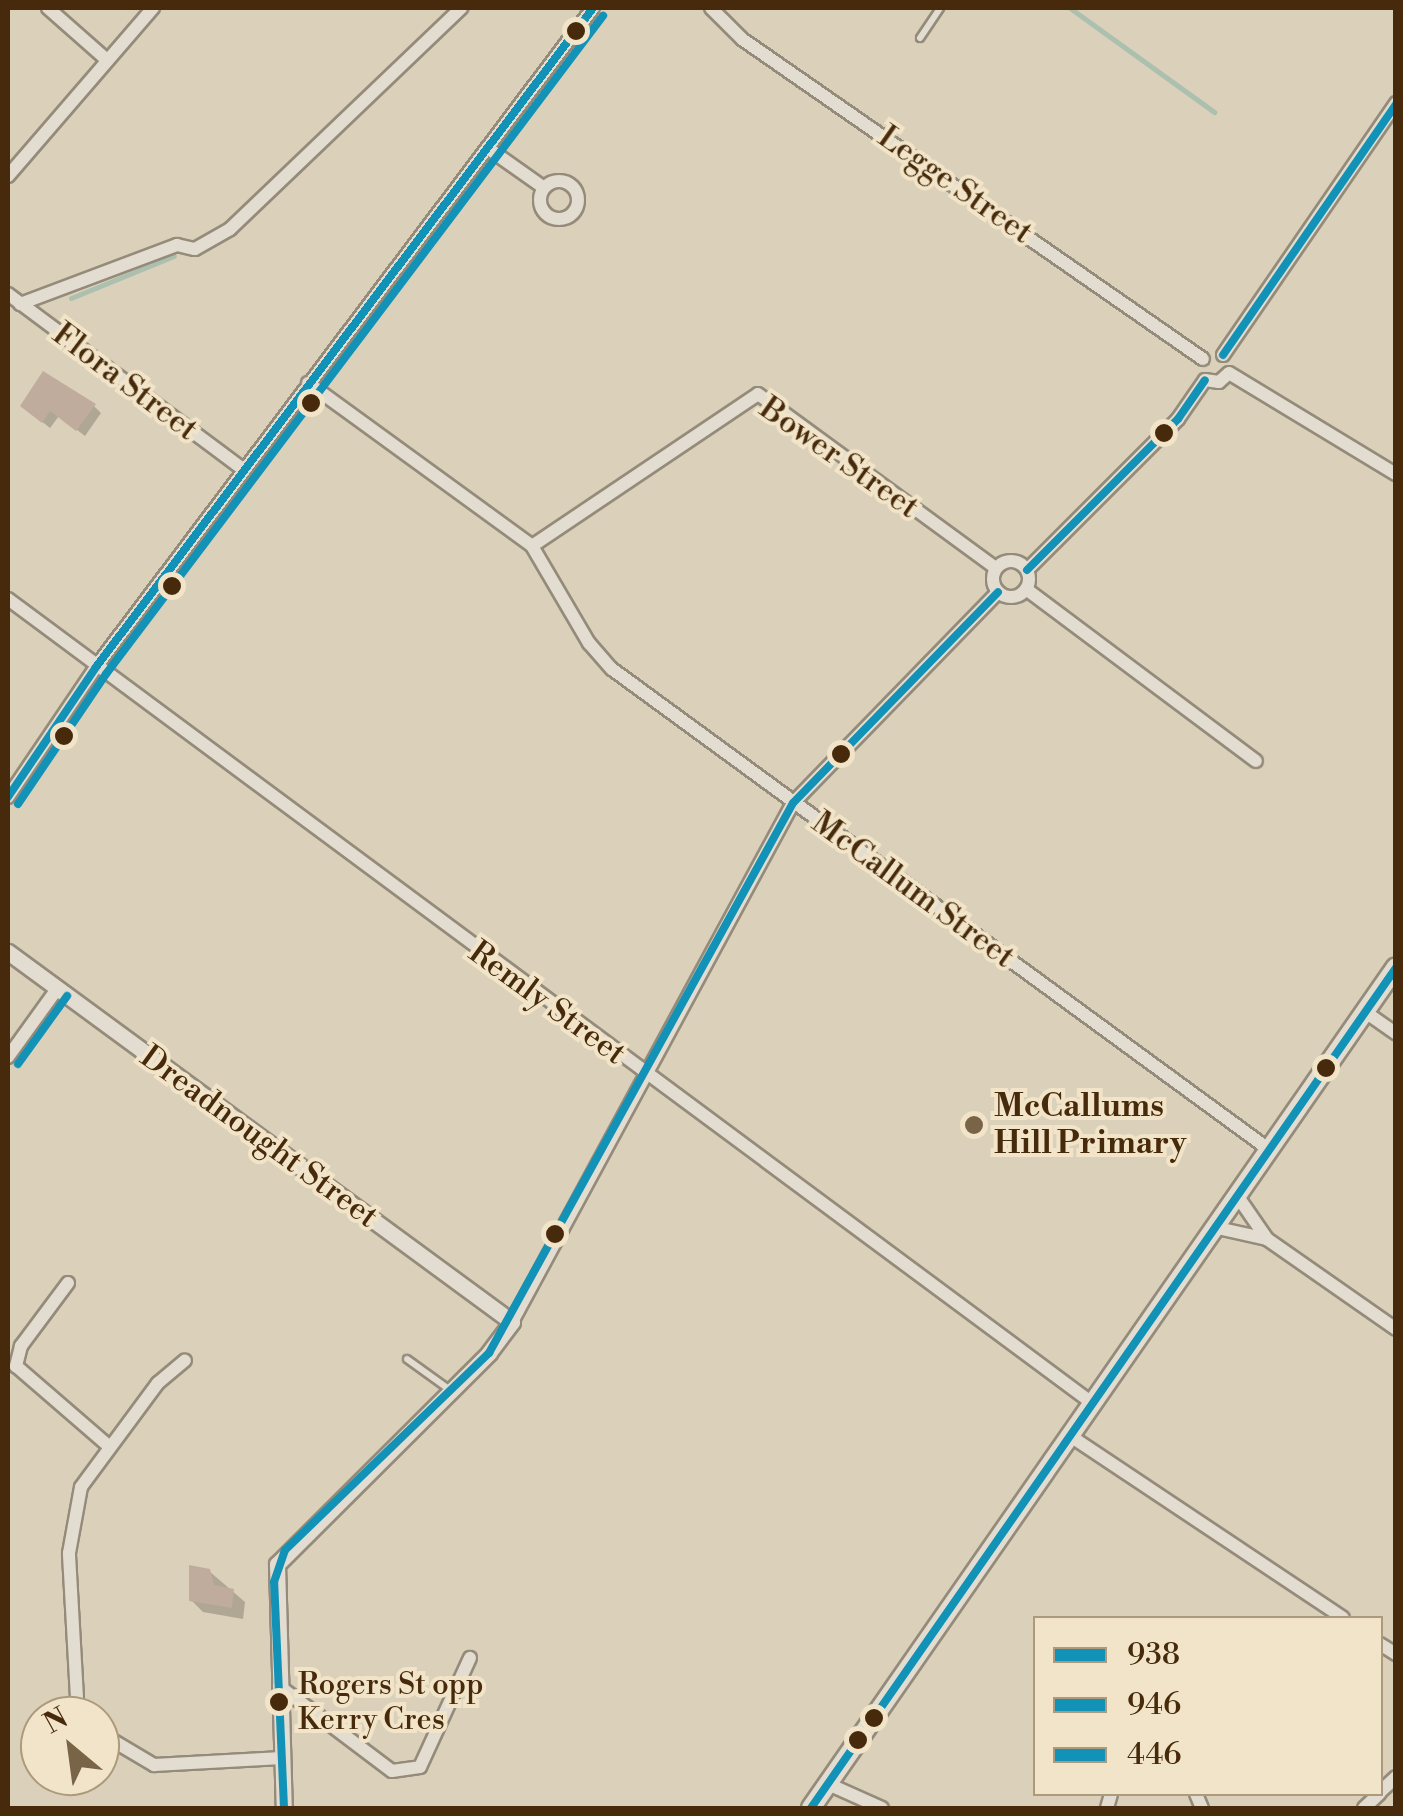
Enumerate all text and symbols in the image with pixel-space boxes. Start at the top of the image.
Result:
unlabelled marker [566,21,586,41]
street label: Legge Street [870,118,1040,252]
street label: Flora Street [45,315,205,449]
street label: Bower Street [752,389,926,527]
unlabelled marker [301,393,321,413]
unlabelled marker [1154,423,1174,443]
unlabelled marker [162,576,182,596]
unlabelled marker [54,726,74,746]
unlabelled marker [831,744,851,764]
street label: McCallum Street [804,804,1022,976]
street label: Remly Street [461,933,633,1073]
street label: Dreadnought Street [133,1038,385,1236]
unlabelled marker [1316,1058,1336,1078]
place label: McCallums Hill Primary [994,1088,1186,1163]
marker: McCallums Hill Primary [963,1114,985,1136]
unlabelled marker [545,1224,565,1244]
legend [1033,1616,1383,1796]
text: 938 [1127,1636,1180,1674]
place label: Rogers St opp Kerry Cres [298,1667,484,1738]
text: 946 [1127,1686,1181,1724]
marker: Rogers St opp Kerry Cres [269,1692,289,1712]
north arrow [20,1696,120,1796]
text: N [38,1700,74,1742]
unlabelled marker [864,1708,884,1728]
unlabelled marker [848,1730,868,1750]
text: 446 [1127,1736,1181,1774]

